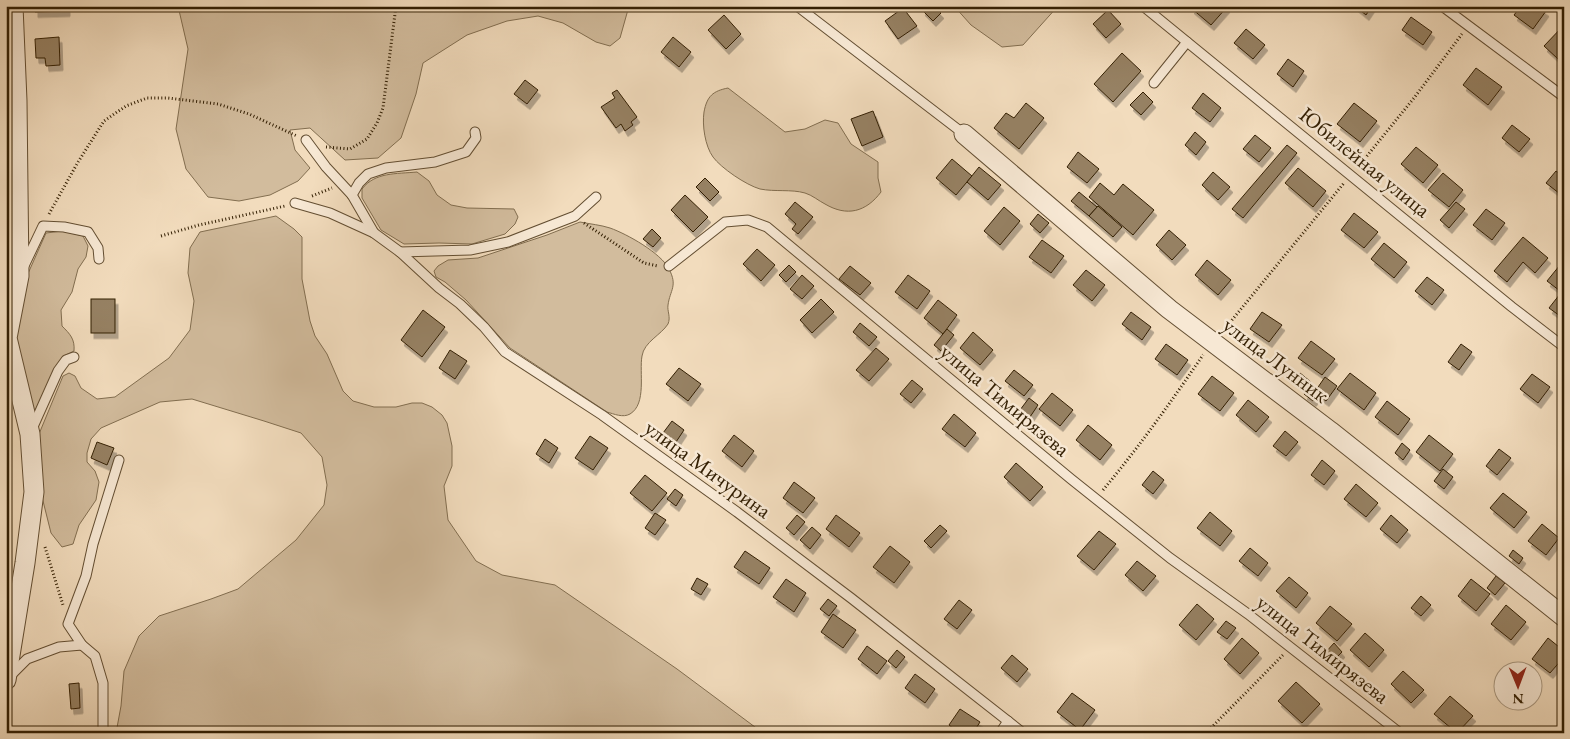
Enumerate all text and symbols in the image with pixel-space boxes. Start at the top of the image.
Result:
street label: Юбилейная улица [1293,100,1437,224]
street label: улица Лунник [1217,310,1335,410]
street label: улица Тимирязева [934,337,1076,463]
street label: улица Мичурина [639,413,777,525]
street label: улица Тимирязева [1251,588,1396,710]
north arrow [1492,662,1542,712]
text: N [1512,690,1524,708]

